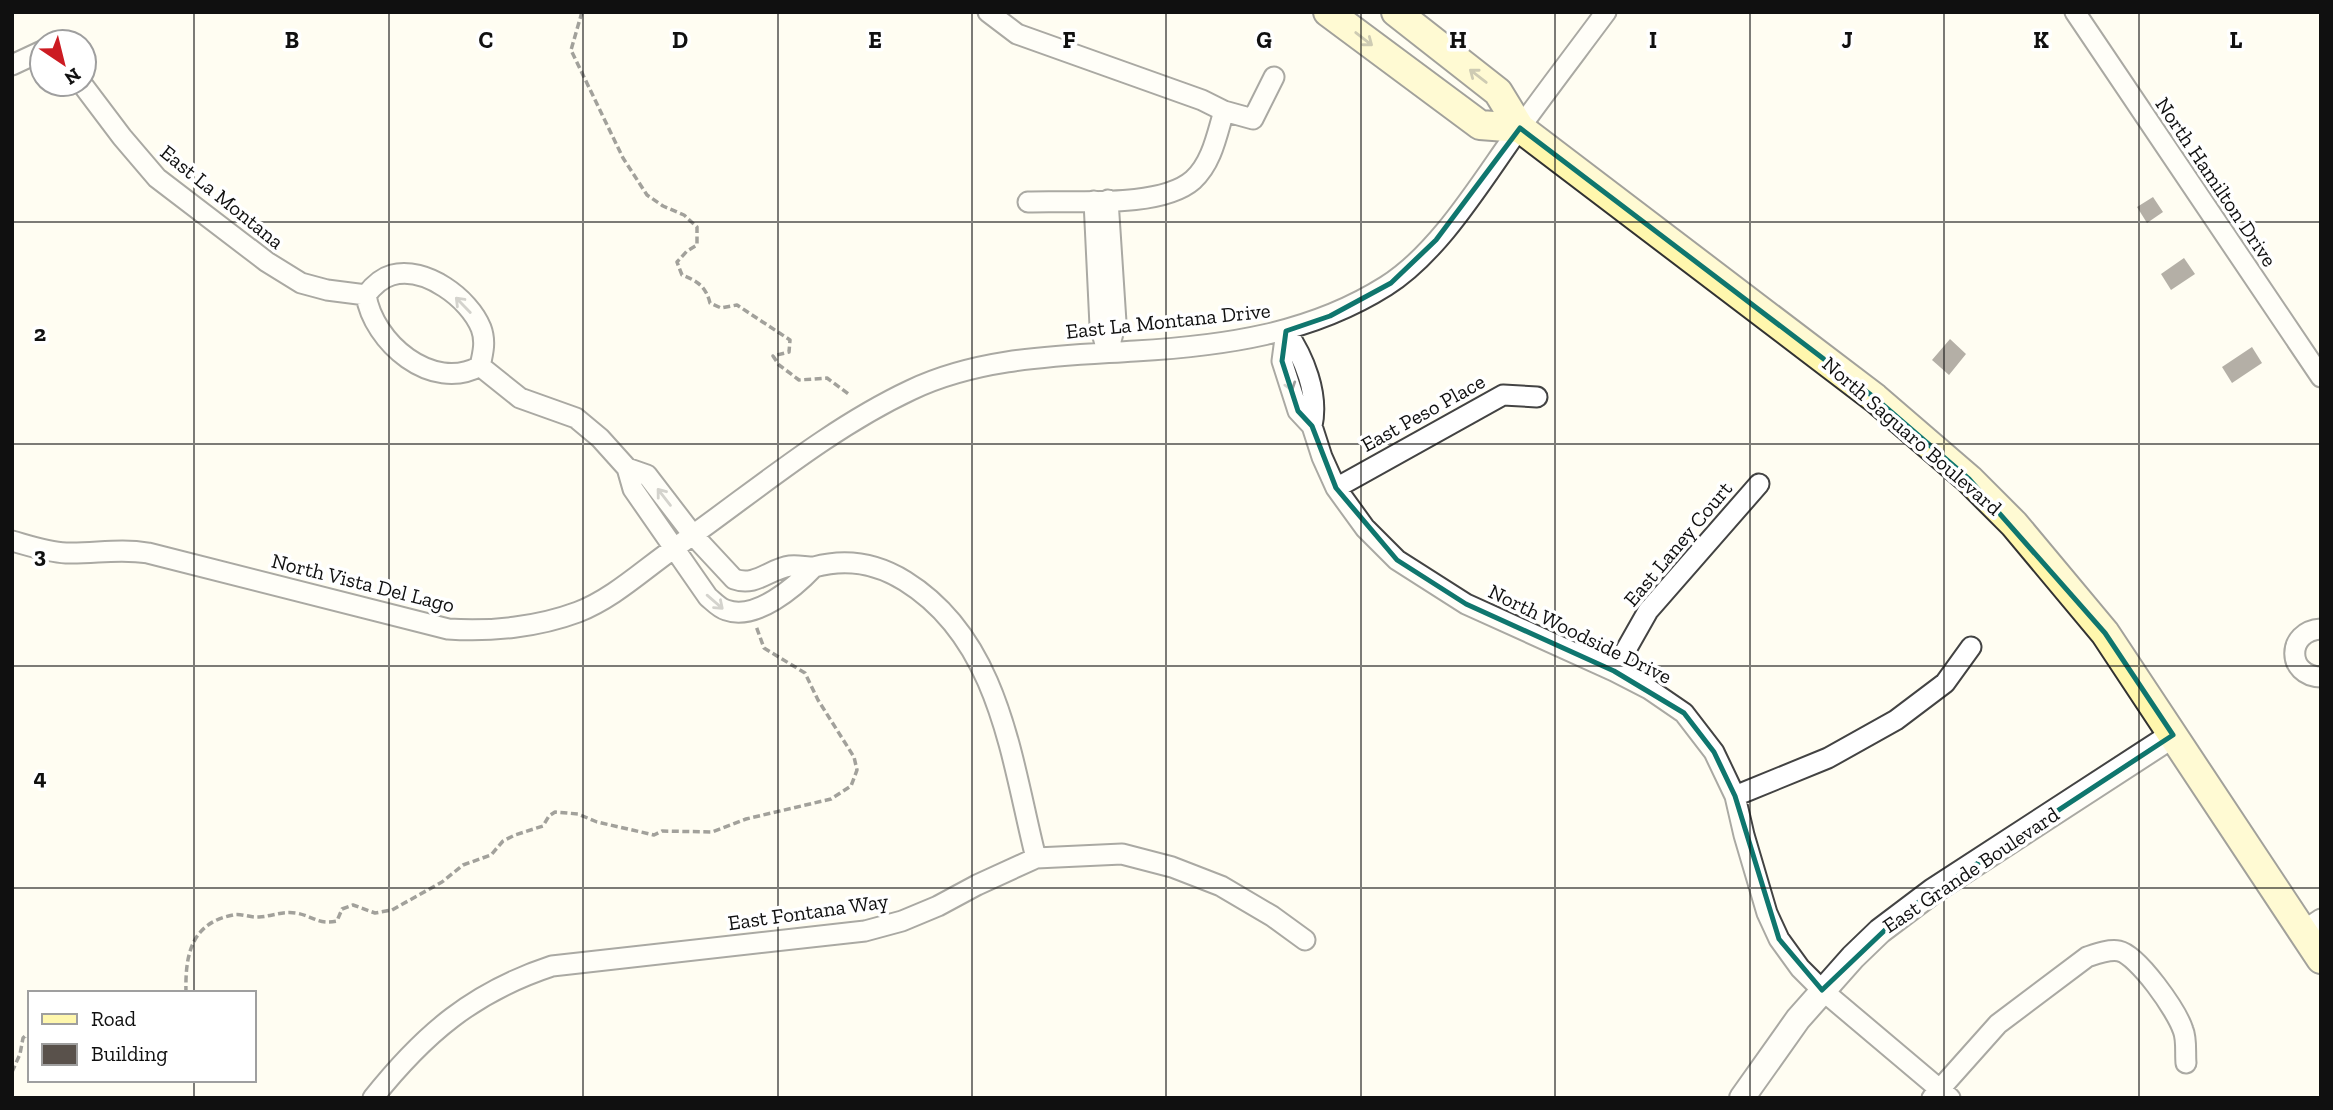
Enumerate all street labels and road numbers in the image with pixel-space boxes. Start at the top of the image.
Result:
street label: North Hamilton Drive [2150,92,2282,271]
street label: East La Montana [156,139,289,254]
street label: East La Montana Drive [1064,297,1272,344]
street label: North Saguaro Boulevard [1818,351,2007,521]
street label: East Peso Place [1356,368,1489,457]
street label: East Laney Court [1618,476,1737,611]
street label: North Vista Del Lago [269,548,457,617]
street label: North Woodside Drive [1485,578,1676,689]
street label: East Grande Boulevard [1878,801,2064,938]
street label: East Fontana Way [726,888,890,935]

